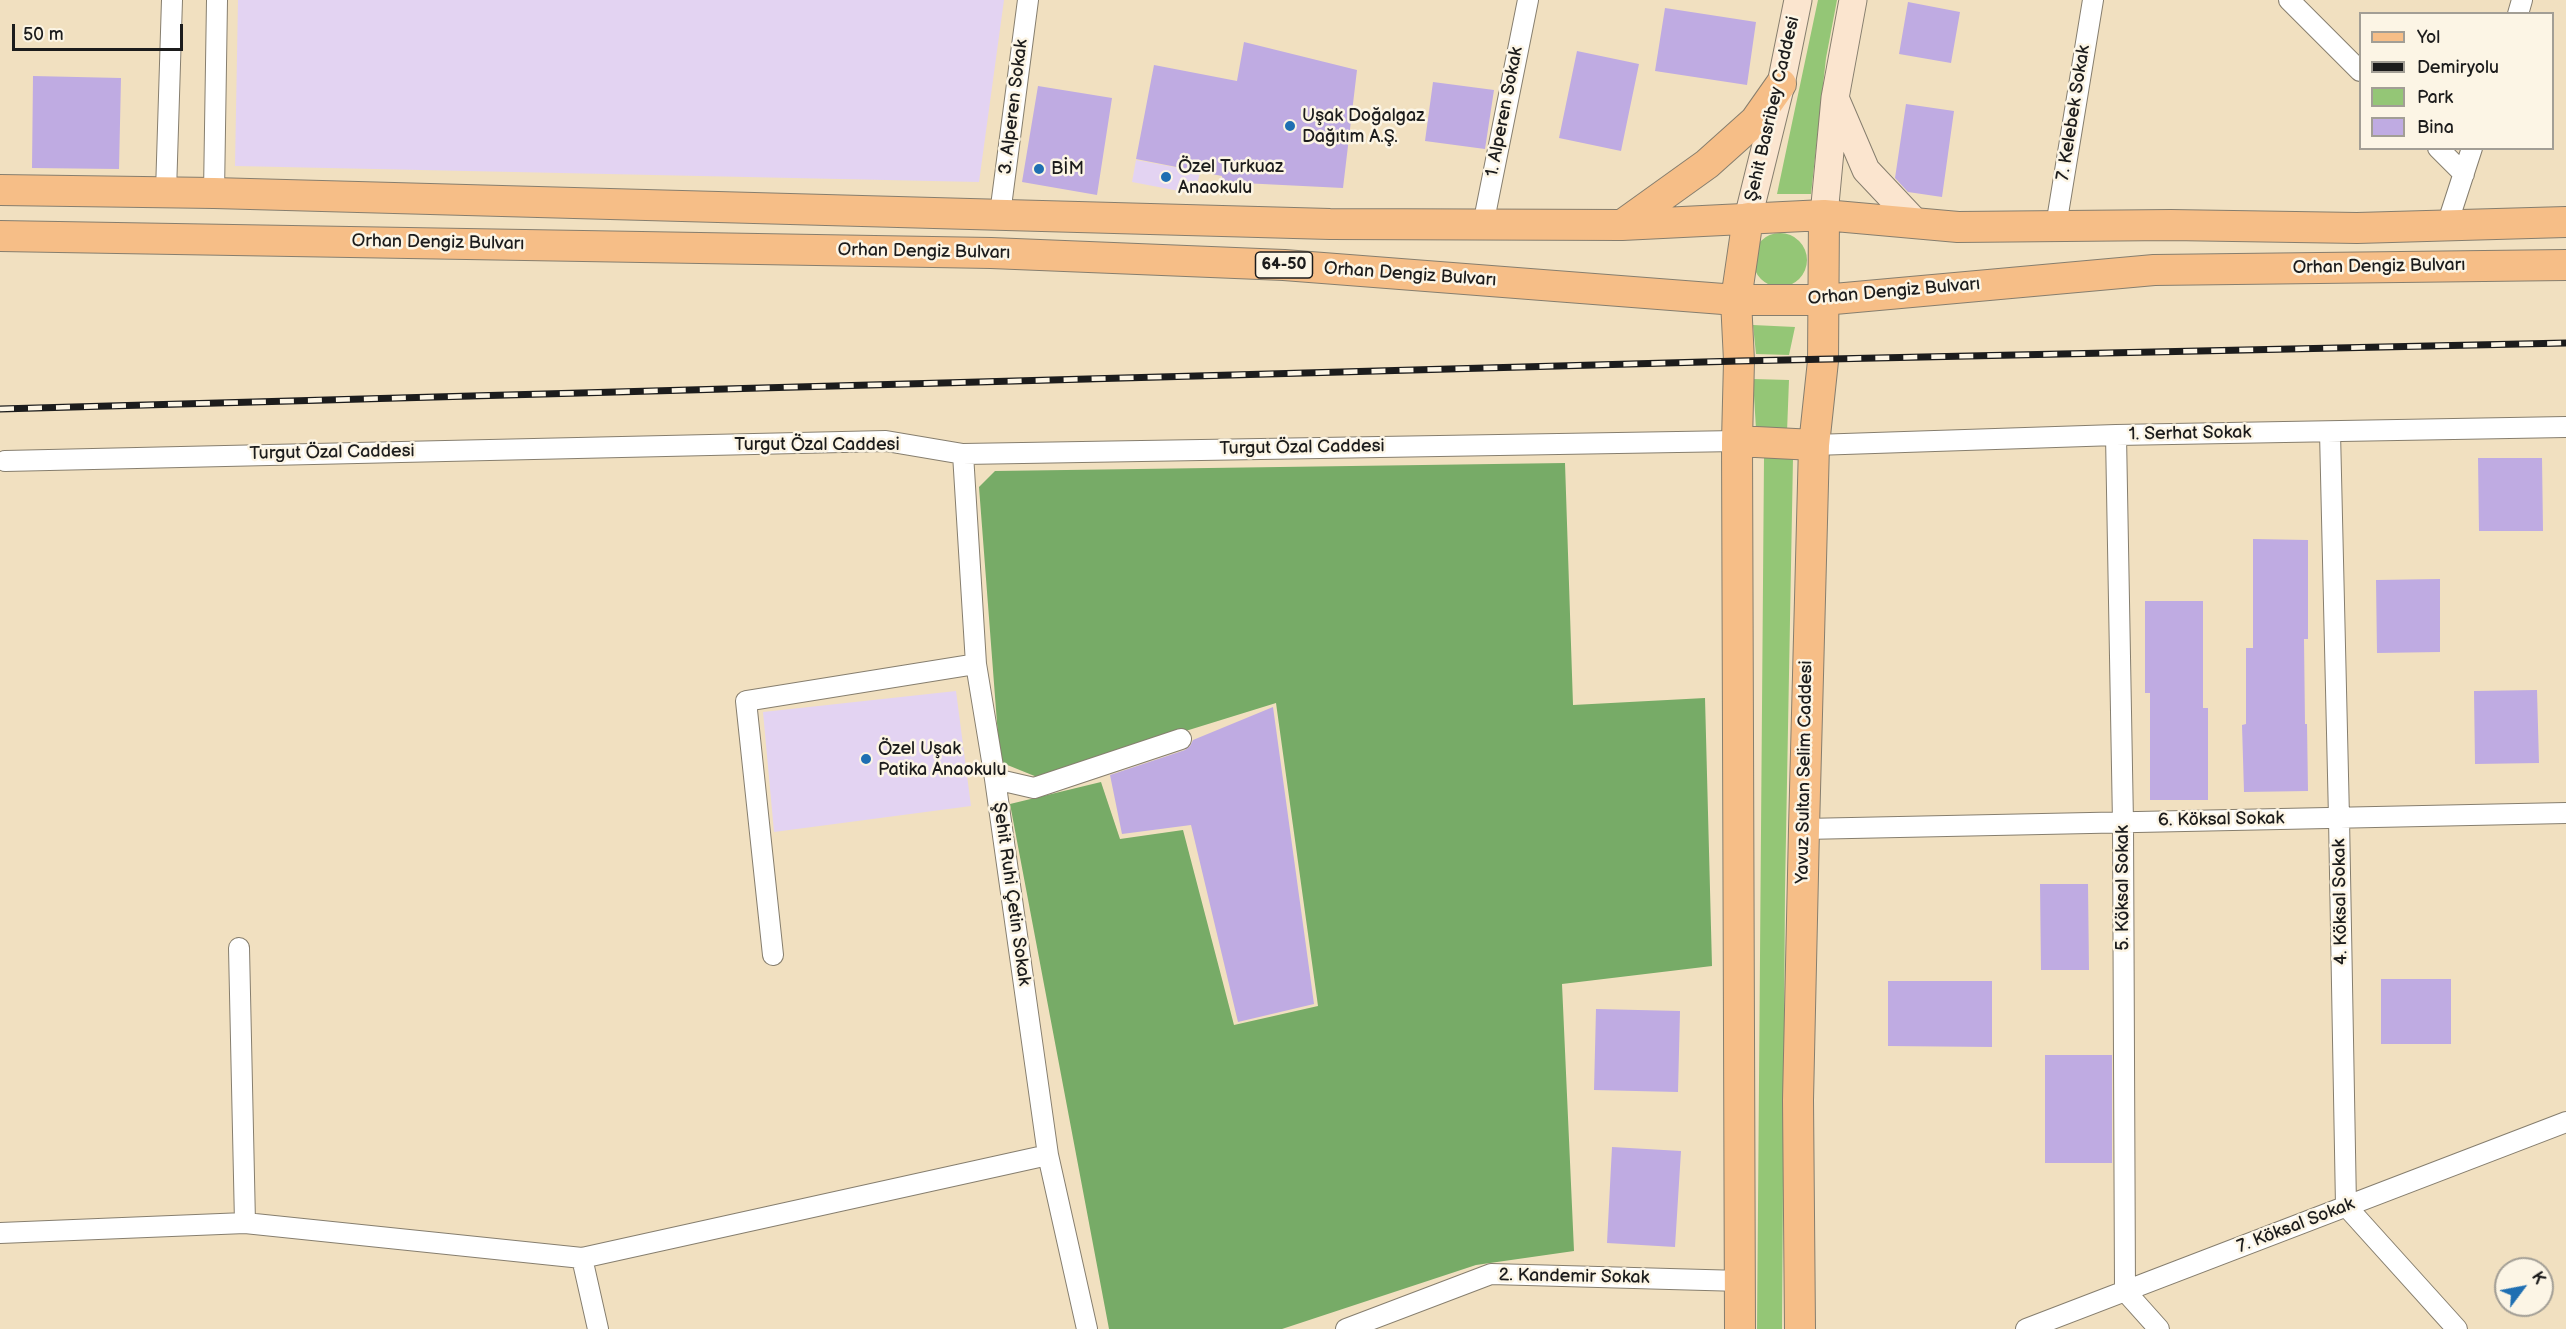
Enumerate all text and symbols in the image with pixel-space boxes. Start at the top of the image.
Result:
scale bar [15,12,186,50]
legend [2359,12,2554,150]
street label: Şehit Basribey Caddesi [1741,14,1805,204]
text: 50 m [23,24,64,45]
text: Yol [2417,27,2440,48]
street label: 3. Alperen Sokak [995,38,1033,176]
street label: 7. Kelebek Sokak [2053,44,2095,182]
street label: 1. Alperen Sokak [1482,45,1528,179]
text: Demiryolu [2417,57,2499,78]
text: Park [2417,87,2453,108]
place label: Uşak Doğalgaz Dağıtım A.Ş. [1302,105,1425,148]
text: Bina [2417,117,2454,138]
marker: Uşak Doğalgaz Dağıtım A.Ş. [1283,119,1297,133]
place label: Özel Turkuaz Anaokulu [1178,156,1283,198]
place label: BİM [1051,158,1084,180]
marker: BİM [1032,162,1046,176]
marker: Özel Turkuaz Anaokulu [1159,170,1173,184]
street label: Orhan Dengiz Bulvarı [351,231,525,255]
street label: Orhan Dengiz Bulvarı [837,240,1011,264]
road number: 64-50 [1256,252,1312,278]
street label: Orhan Dengiz Bulvarı [2292,255,2466,279]
street label: Orhan Dengiz Bulvarı [1323,258,1497,292]
street label: Orhan Dengiz Bulvarı [1807,274,1981,310]
street label: 1. Serhat Sokak [2129,422,2251,446]
street label: Turgut Özal Caddesi [734,434,900,456]
street label: Turgut Özal Caddesi [1219,436,1385,460]
street label: Turgut Özal Caddesi [249,441,415,465]
street label: Yavuz Sultan Selim Caddesi [1792,660,1818,884]
place label: Özel Uşak Patika Anaokulu [878,738,1006,780]
marker: Özel Uşak Patika Anaokulu [859,752,873,766]
street label: Şehit Ruhi Çetin Sokak [987,801,1035,987]
street label: 6. Köksal Sokak [2158,808,2284,832]
street label: 5. Köksal Sokak [2112,825,2134,951]
street label: 4. Köksal Sokak [2329,839,2353,965]
street label: 7. Köksal Sokak [2234,1194,2358,1258]
north arrow [2494,1257,2554,1317]
street label: 2. Kandemir Sokak [1498,1265,1650,1289]
text: K [2527,1269,2549,1288]

